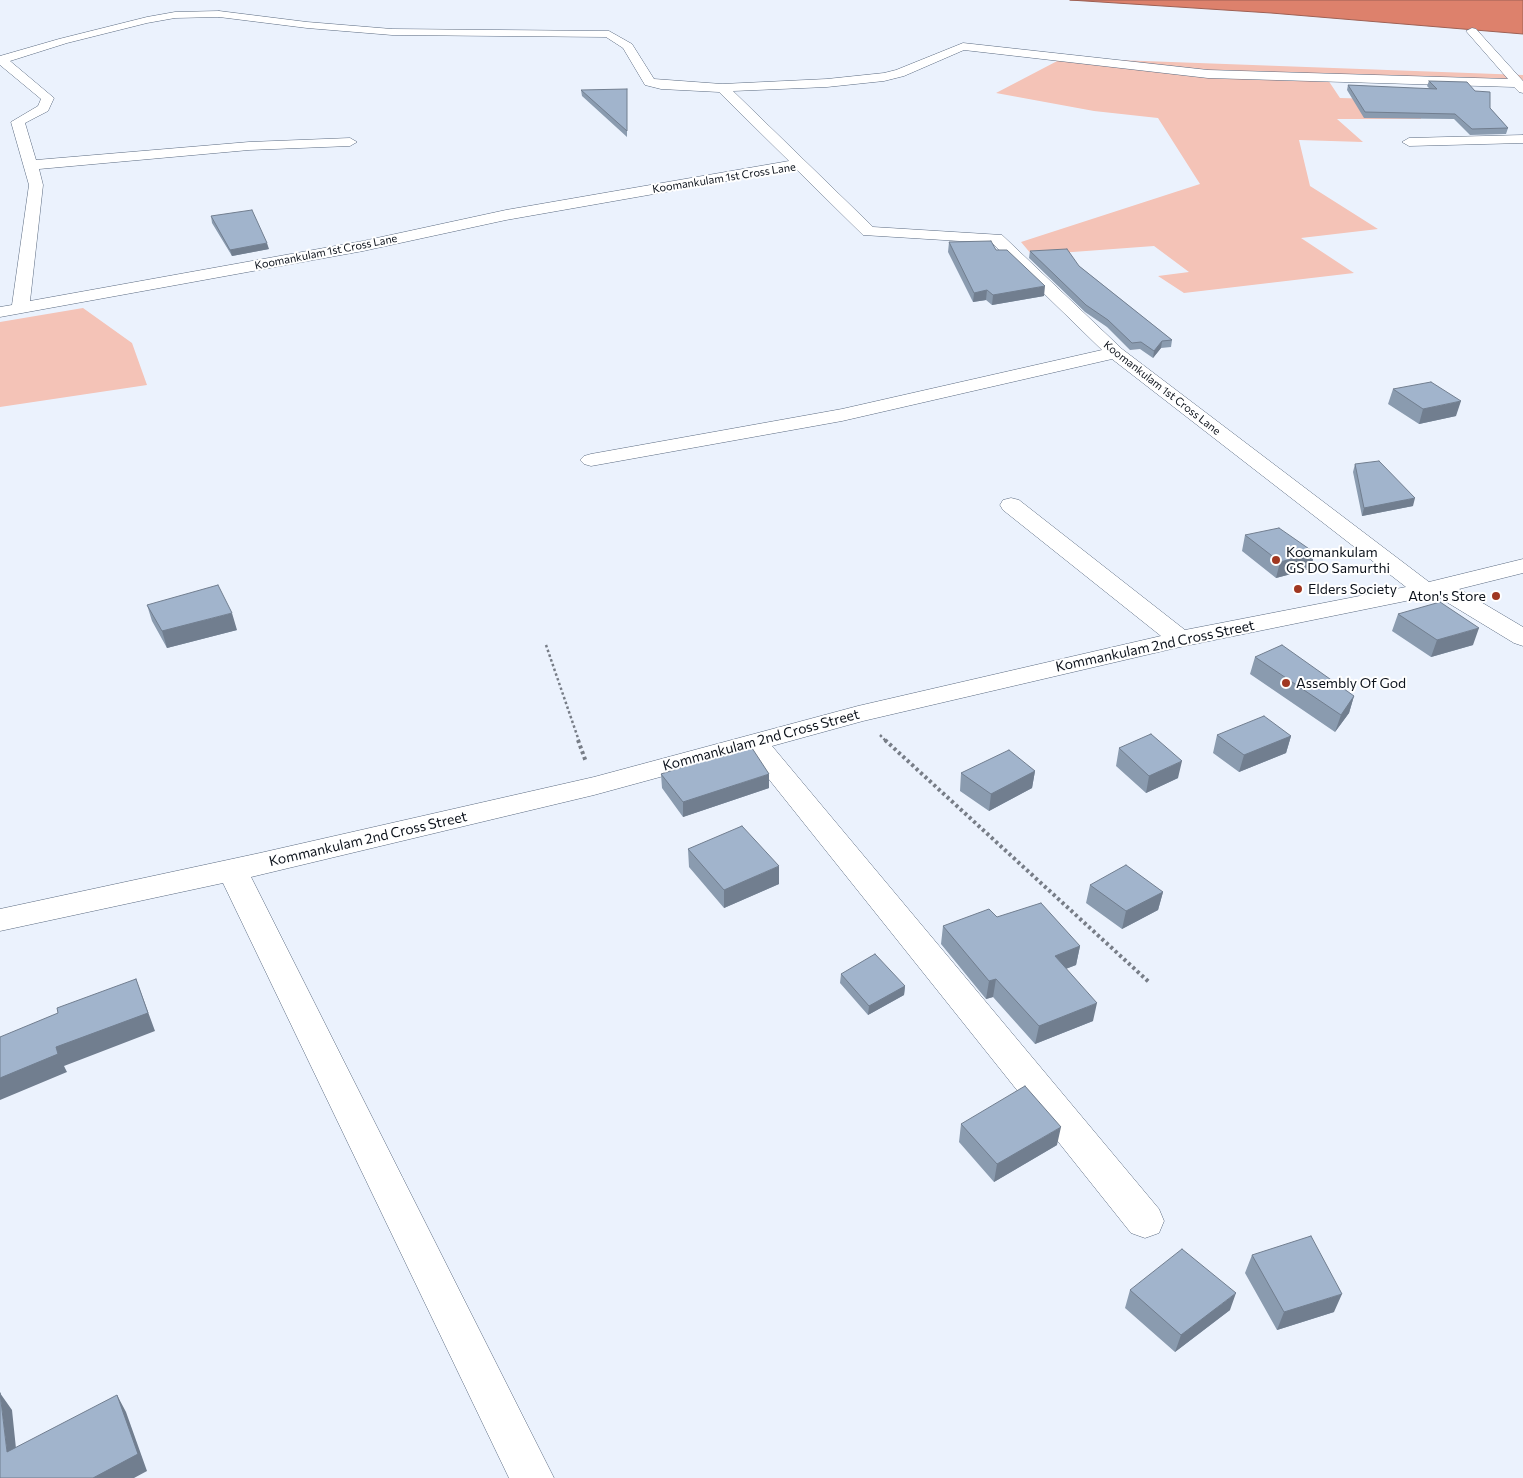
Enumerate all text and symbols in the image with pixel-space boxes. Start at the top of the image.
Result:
street label: Koomankulam 1st Cross Lane [651,160,797,196]
street label: Koomankulam 1st Cross Lane [254,232,398,272]
street label: Koomankulam 1st Cross Lane [1101,338,1223,438]
place label: Koomankulam GS DO Samurthi [1286,544,1390,576]
marker: Koomankulam GS DO Samurthi [1270,554,1282,566]
place label: Elders Society [1308,581,1397,597]
marker: Elders Society [1292,583,1304,595]
place label: Aton's Store [1408,588,1486,604]
marker: Aton's Store [1490,590,1502,602]
street label: Kommankulam 2nd Cross Street [1054,617,1256,675]
place label: Assembly Of God [1296,675,1406,691]
marker: Assembly Of God [1280,677,1292,689]
street label: Kommankulam 2nd Cross Street [661,706,861,774]
street label: Kommankulam 2nd Cross Street [267,808,469,870]

